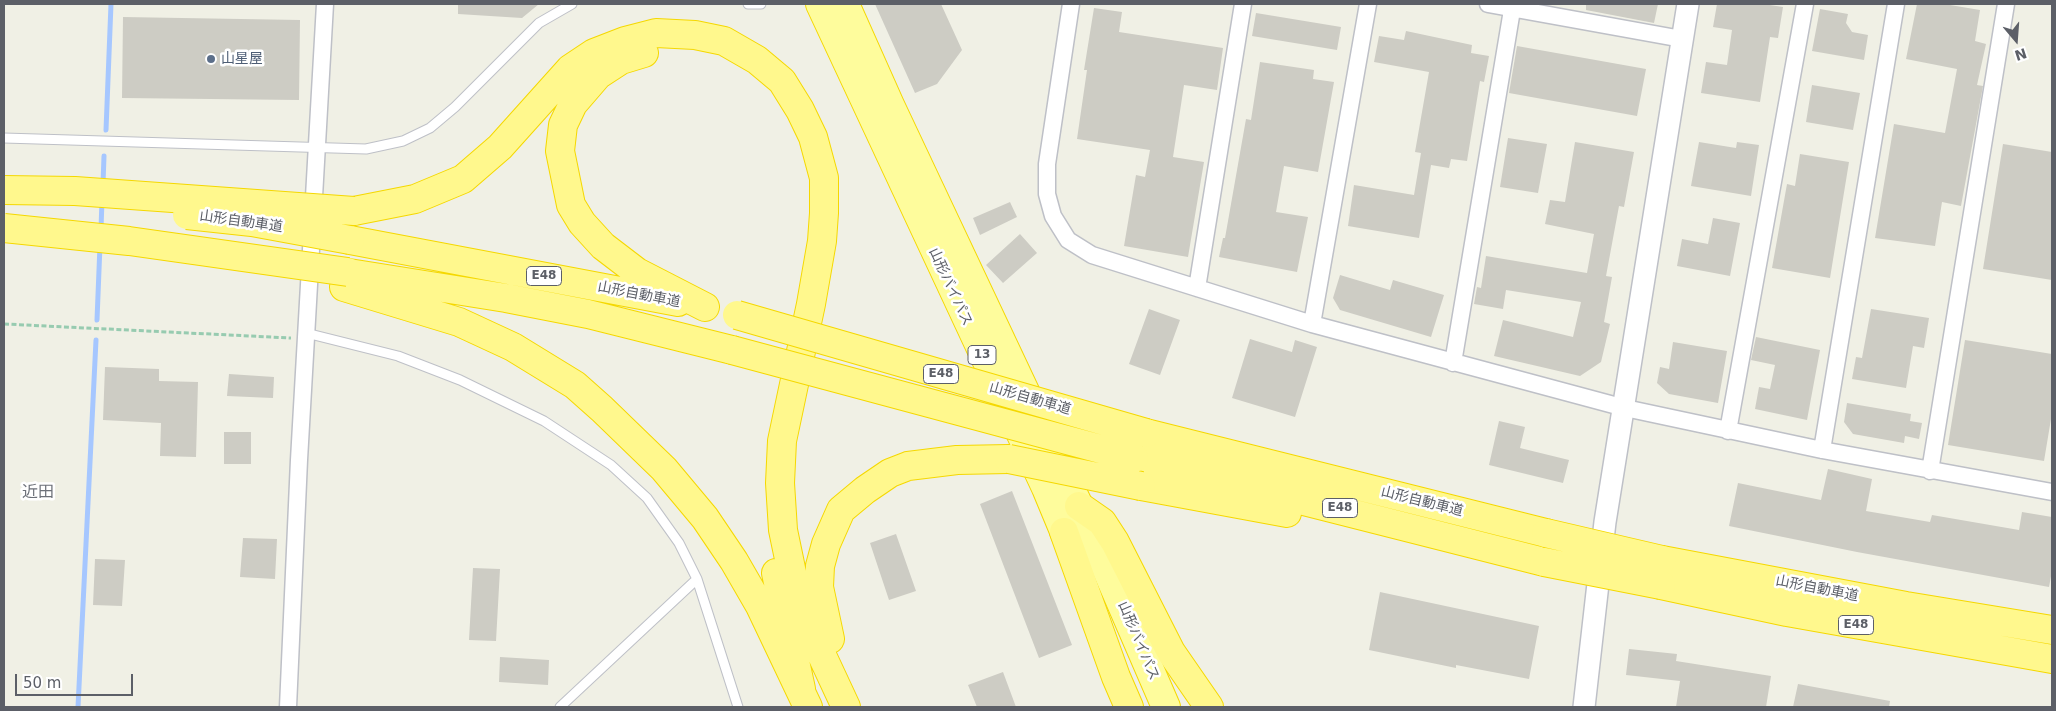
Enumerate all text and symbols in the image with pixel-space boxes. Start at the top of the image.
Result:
north arrow [1991,15,2041,65]
text: N [2013,45,2029,64]
place label: 山星屋 [221,51,263,67]
marker: 山星屋 [205,53,217,65]
street label: 山形自動車道 [198,208,284,236]
street label: 山形バイパス [925,245,975,329]
road number: E48 [526,266,562,286]
street label: 山形自動車道 [596,279,682,311]
road number: 13 [968,346,996,364]
road number: E48 [924,364,958,384]
street label: 山形自動車道 [987,379,1073,419]
district label: 近田 [22,483,54,503]
street label: 山形自動車道 [1379,484,1465,520]
road number: E48 [1322,498,1358,518]
street label: 山形自動車道 [1774,573,1860,605]
street label: 山形バイパス [1114,599,1162,683]
road number: E48 [1838,616,1874,634]
scale bar [18,664,135,696]
text: 50 m [23,674,61,692]

